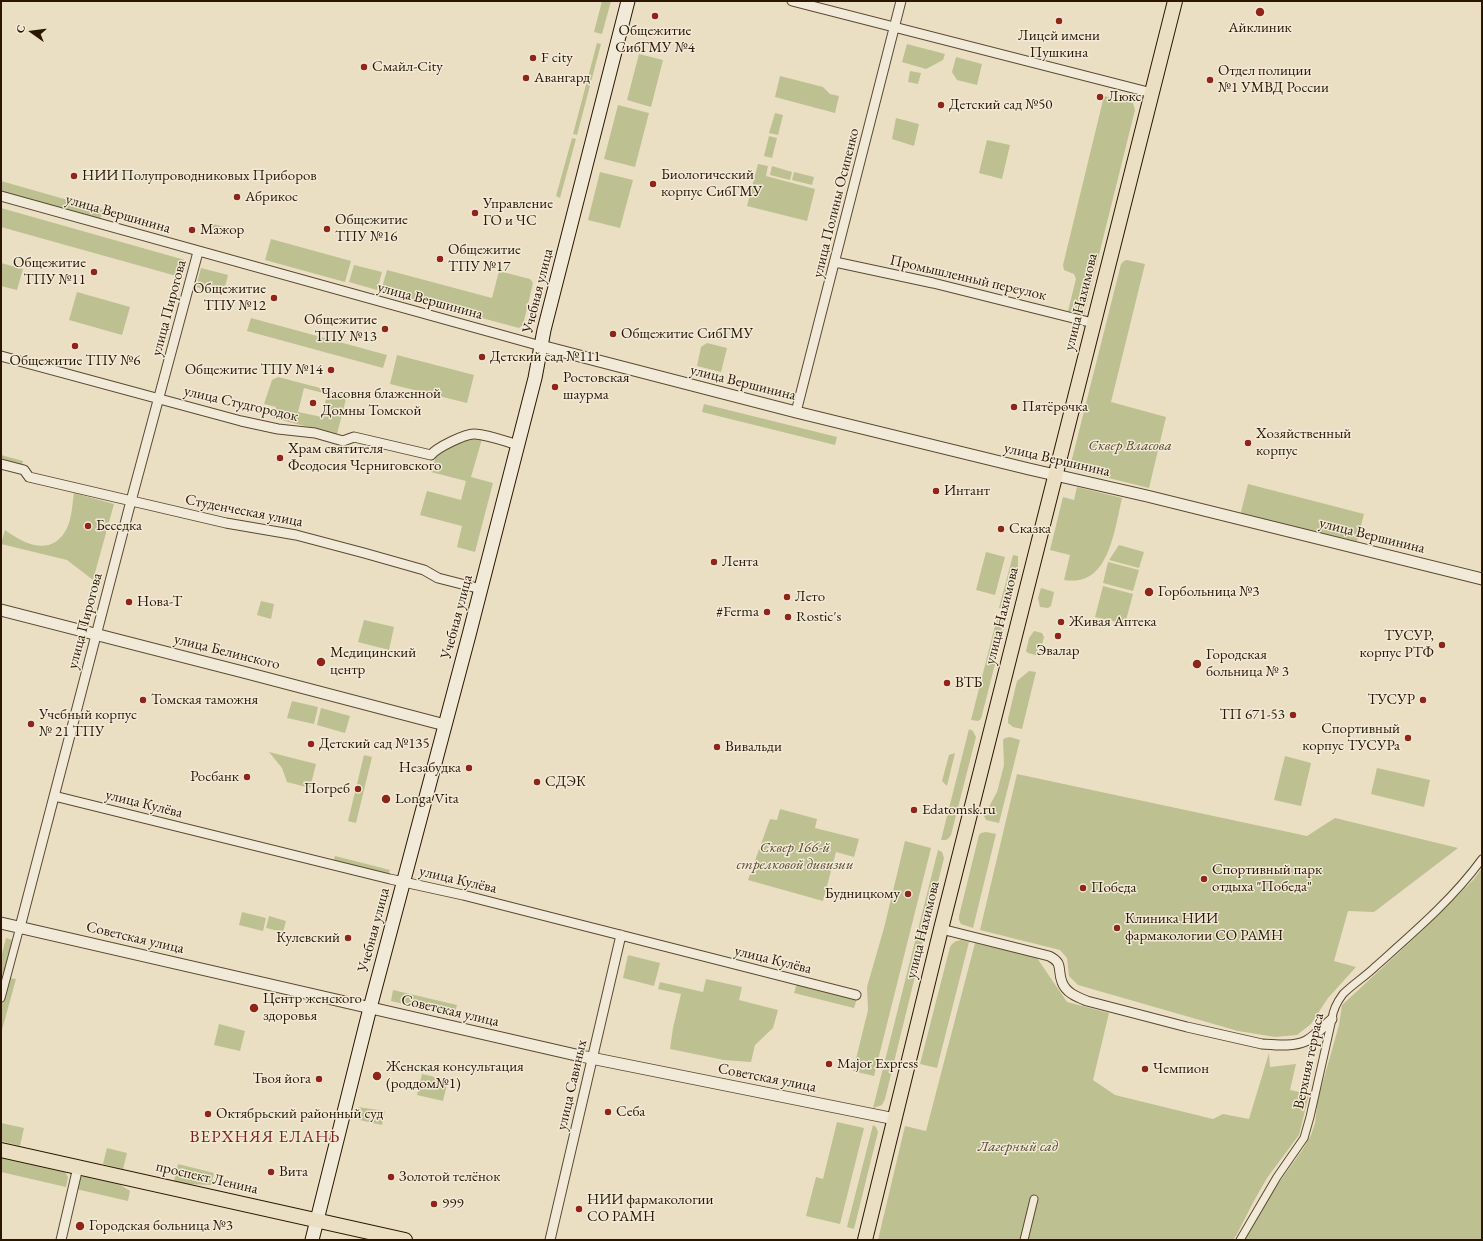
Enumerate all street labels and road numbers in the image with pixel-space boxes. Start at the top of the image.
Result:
street label: улица Полины Осипенко [809,126,863,280]
street label: улица Вершинина [63,190,173,238]
street label: Учебная улица [519,247,557,335]
street label: Промышленный переулок [888,251,1048,305]
street label: улица Нахимова [1060,251,1102,353]
street label: улица Пирогова [148,258,190,358]
street label: улица Вершинина [375,278,485,324]
street label: улица Вершинина [688,361,798,405]
street label: улица Студгородок [182,382,300,426]
street label: улица Вершинина [1002,439,1112,481]
street label: Студенческая улица [184,491,304,531]
street label: улица Вершинина [1317,514,1427,558]
street label: улица Нахимова [981,565,1023,667]
street label: улица Пирогова [64,571,106,671]
street label: Учебная улица [437,573,477,661]
street label: улица Белинского [172,630,282,674]
street label: улица Кулёва [104,786,184,822]
street label: улица Кулёва [418,862,498,898]
street label: улица Нахимова [902,879,944,981]
street label: Учебная улица [354,886,394,974]
street label: Советская улица [84,918,186,958]
street label: улица Кулёва [733,942,813,978]
street label: Советская улица [399,991,501,1031]
street label: Верхняя терраса [1290,1011,1328,1111]
street label: улица Савиных [553,1038,591,1132]
street label: Советская улица [716,1060,818,1096]
street label: проспект Ленина [154,1157,260,1199]

